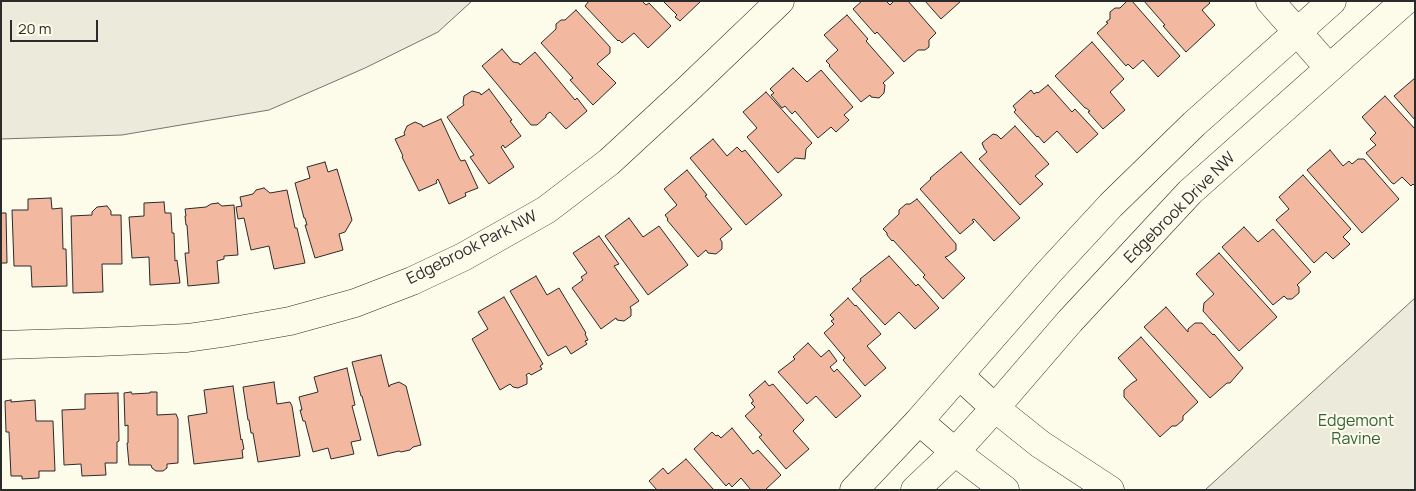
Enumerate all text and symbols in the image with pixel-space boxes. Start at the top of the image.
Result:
scale bar [12,10,100,42]
text: 20 m [18,18,51,39]
street label: Edgebrook Drive NW [1120,148,1240,268]
street label: Edgebrook Park NW [404,207,540,289]
park label: Edgemont Ravine [1318,412,1394,450]

